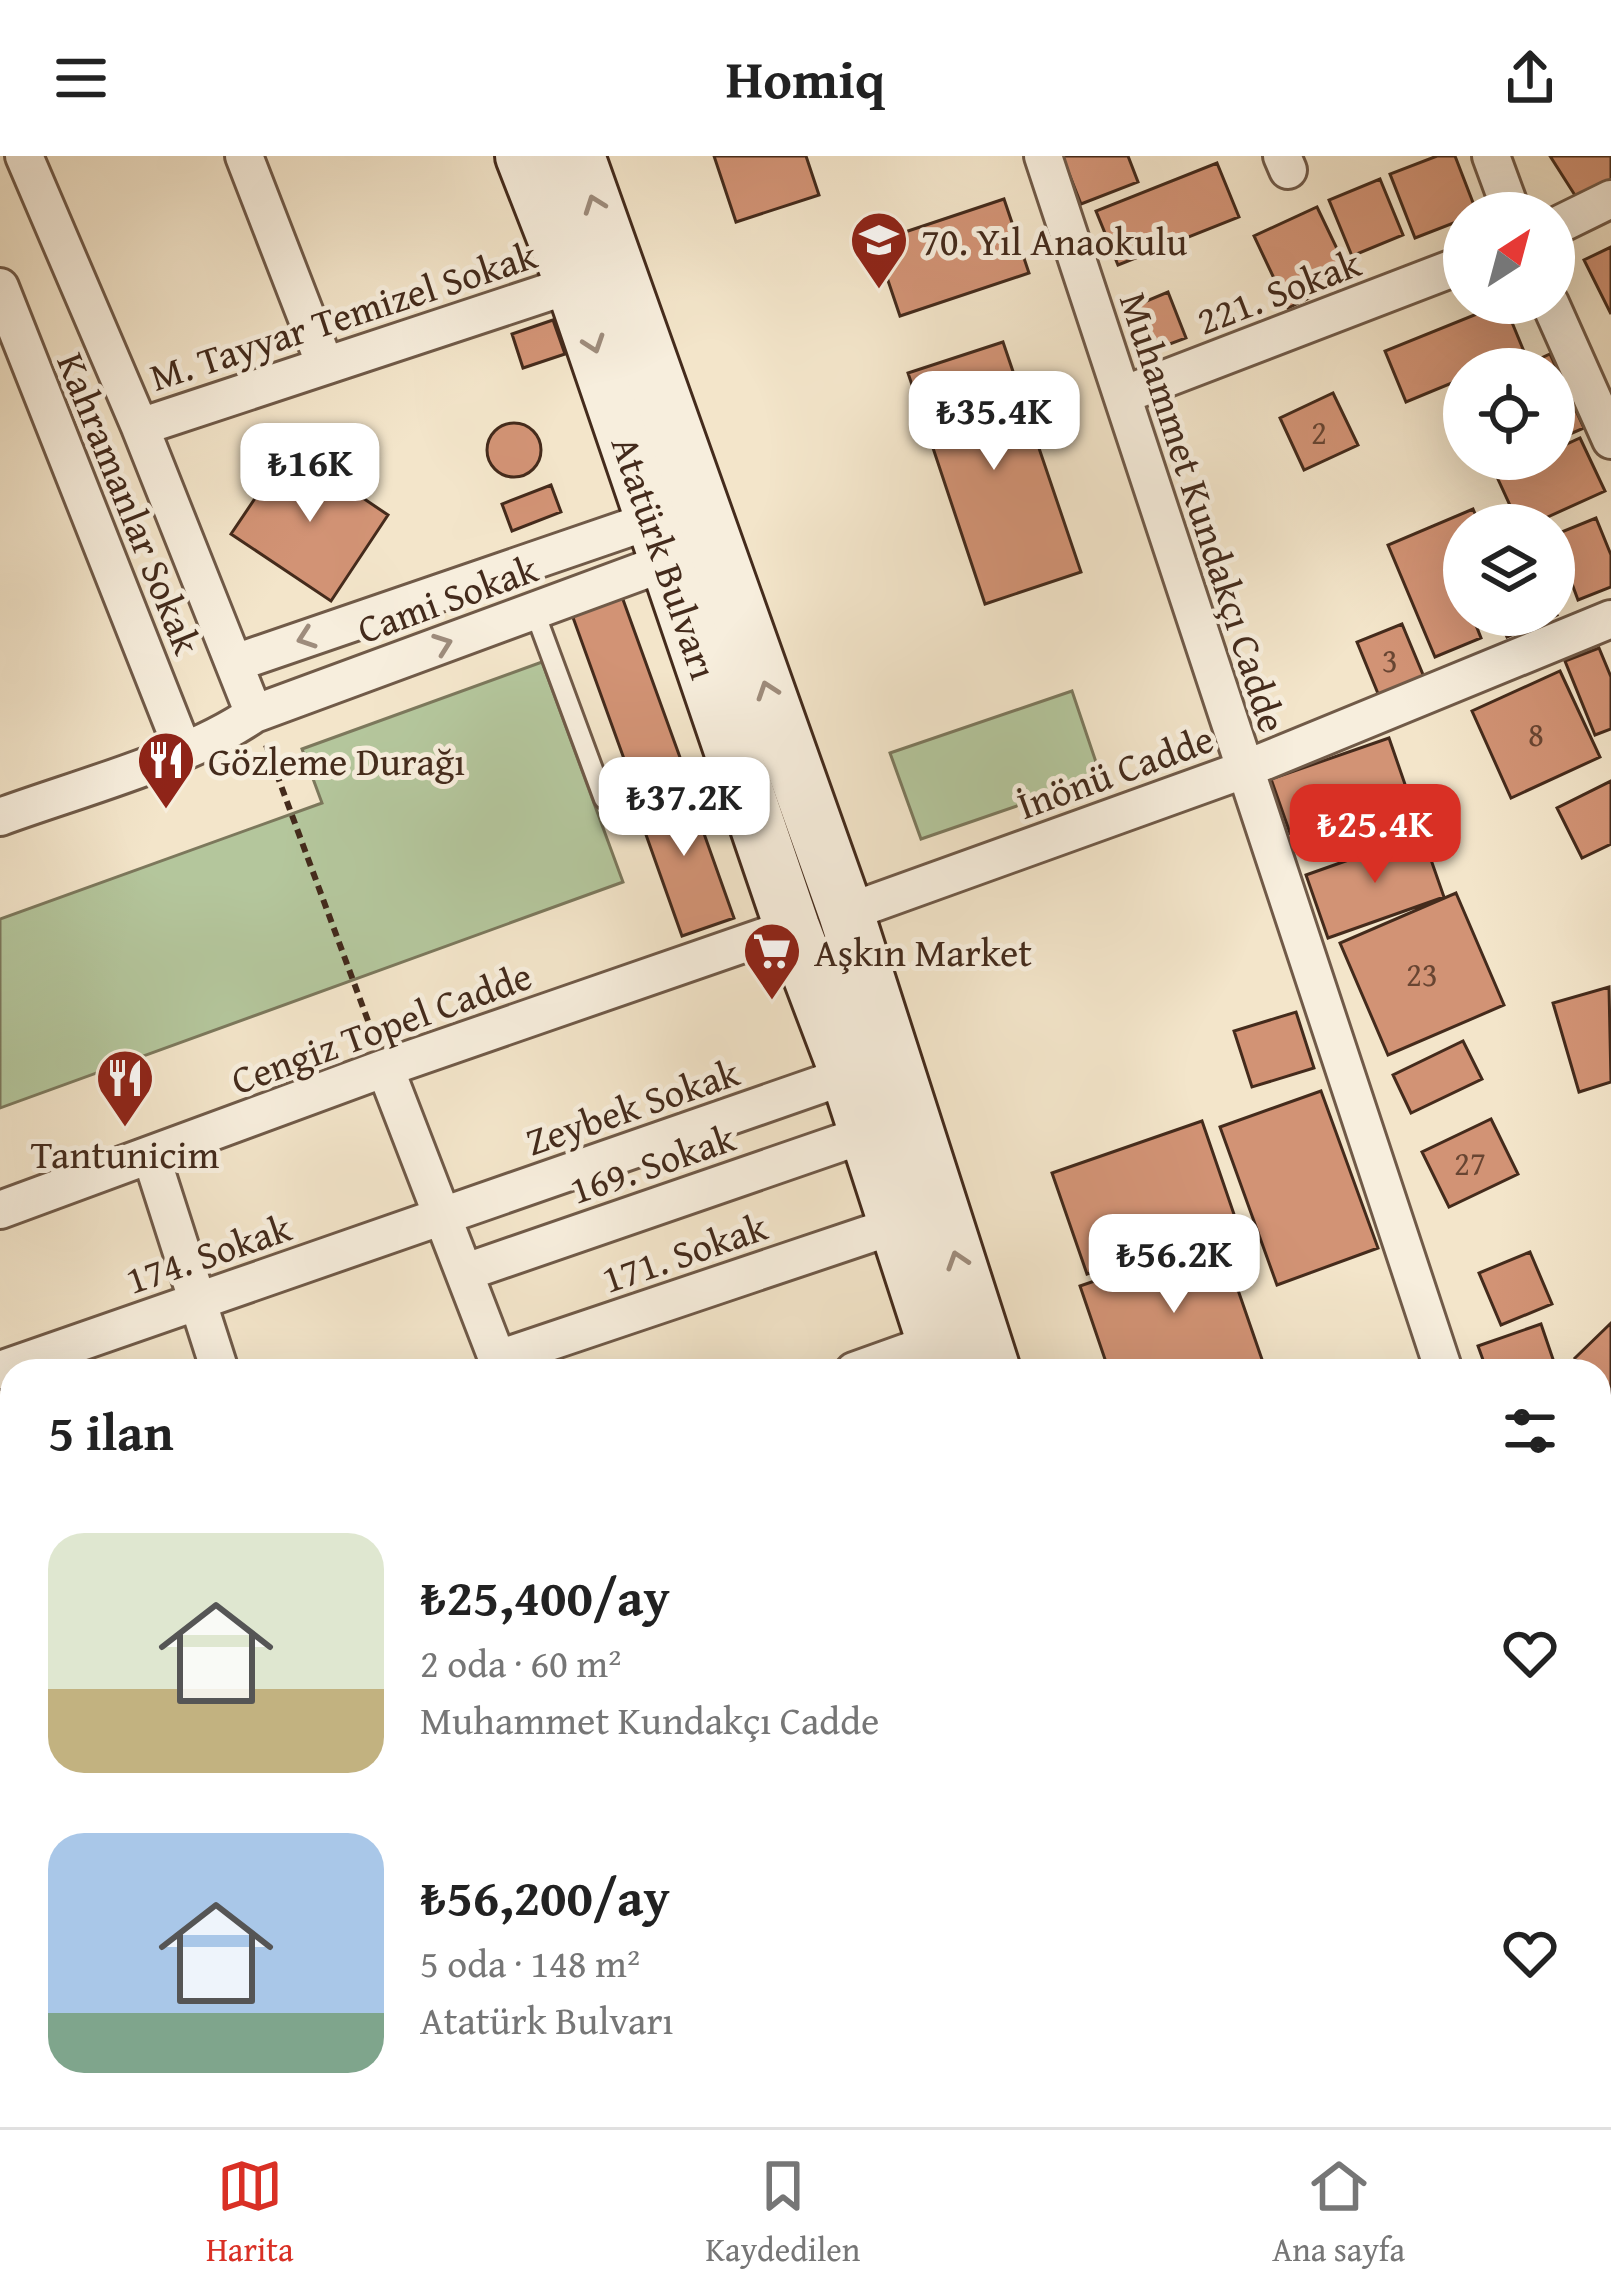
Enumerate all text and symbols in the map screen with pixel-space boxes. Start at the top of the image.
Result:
text: Homiq [726,39,885,118]
icon: menu [48,45,114,111]
icon: share [1497,45,1563,111]
north arrow [1443,192,1575,324]
map controls [1443,192,1575,636]
one-way arrow [584,195,608,216]
school or university icon: 70. Yıl Anaokulu [848,209,910,291]
place label: 70. Yıl Anaokulu [921,212,1187,269]
street label: M. Tayyar Temizel Sokak [142,225,544,404]
street label: 221. Sokak [1188,234,1368,348]
street label: Muhammet Kundakçı Cadde [1106,285,1302,739]
one-way arrow [580,332,604,353]
street label: Kahramanlar Sokak [43,344,217,663]
button: locate [1443,348,1575,480]
pin: ₺35.4K [896,371,1092,473]
text: ₺35.4K [936,381,1052,438]
house number: 2 [1311,408,1327,456]
pin: ₺16K [239,423,381,525]
street label: Atatürk Bulvarı [598,428,734,686]
text: ₺16K [267,433,353,490]
button: layers [1443,504,1575,636]
street label: Cami Sokak [349,539,545,657]
one-way arrow [296,624,317,648]
one-way arrow [431,634,452,658]
house number: 3 [1382,636,1398,684]
one-way arrow [757,681,781,702]
street label: İnönü Cadde [1009,709,1221,833]
house number: 8 [1528,710,1544,758]
restaurant icon: Gözleme Durağı [135,729,197,811]
place label: Gözleme Durağı [208,732,465,789]
pin: ₺37.2K [586,757,782,859]
text: ₺37.2K [626,767,742,824]
pin: ₺25.4K [1277,784,1473,886]
text: ₺25.4K [1317,794,1433,851]
supermarket icon: Aşkın Market [741,920,803,1002]
place label: Aşkın Market [814,923,1032,980]
street label: Cengiz Topel Cadde [223,946,539,1108]
house number: 23 [1406,950,1438,998]
street label: Zeybek Sokak [518,1043,747,1169]
restaurant icon: Tantunicim [94,1047,156,1129]
street label: 169. Sokak [562,1108,742,1218]
place label: Tantunicim [31,1125,219,1182]
house number: 27 [1454,1139,1486,1187]
street label: 171. Sokak [594,1197,774,1307]
street label: 174. Sokak [118,1198,298,1308]
pin: ₺56.2K [1076,1214,1272,1316]
text: ₺56.2K [1116,1224,1232,1281]
one-way arrow [946,1250,971,1271]
text: 5 ilan [48,1394,174,1469]
icon: filters [1497,1398,1563,1464]
text: ₺25,400/ay [420,1559,670,1634]
icon: home [144,1581,288,1725]
icon: heart [1497,1620,1563,1686]
text: 2 oda · 60 m² [420,1634,621,1691]
text: Muhammet Kundakçı Cadde [420,1691,879,1748]
text: ₺56,200/ay [420,1859,670,1934]
icon: home [144,1881,288,2025]
icon: heart [1497,1920,1563,1986]
text: 5 oda · 148 m² [420,1934,640,1991]
text: Atatürk Bulvarı [420,1991,673,2048]
tab: Harita [206,2153,294,2273]
tab: Kaydedilen [706,2153,860,2273]
tab: Ana sayfa [1272,2153,1405,2273]

